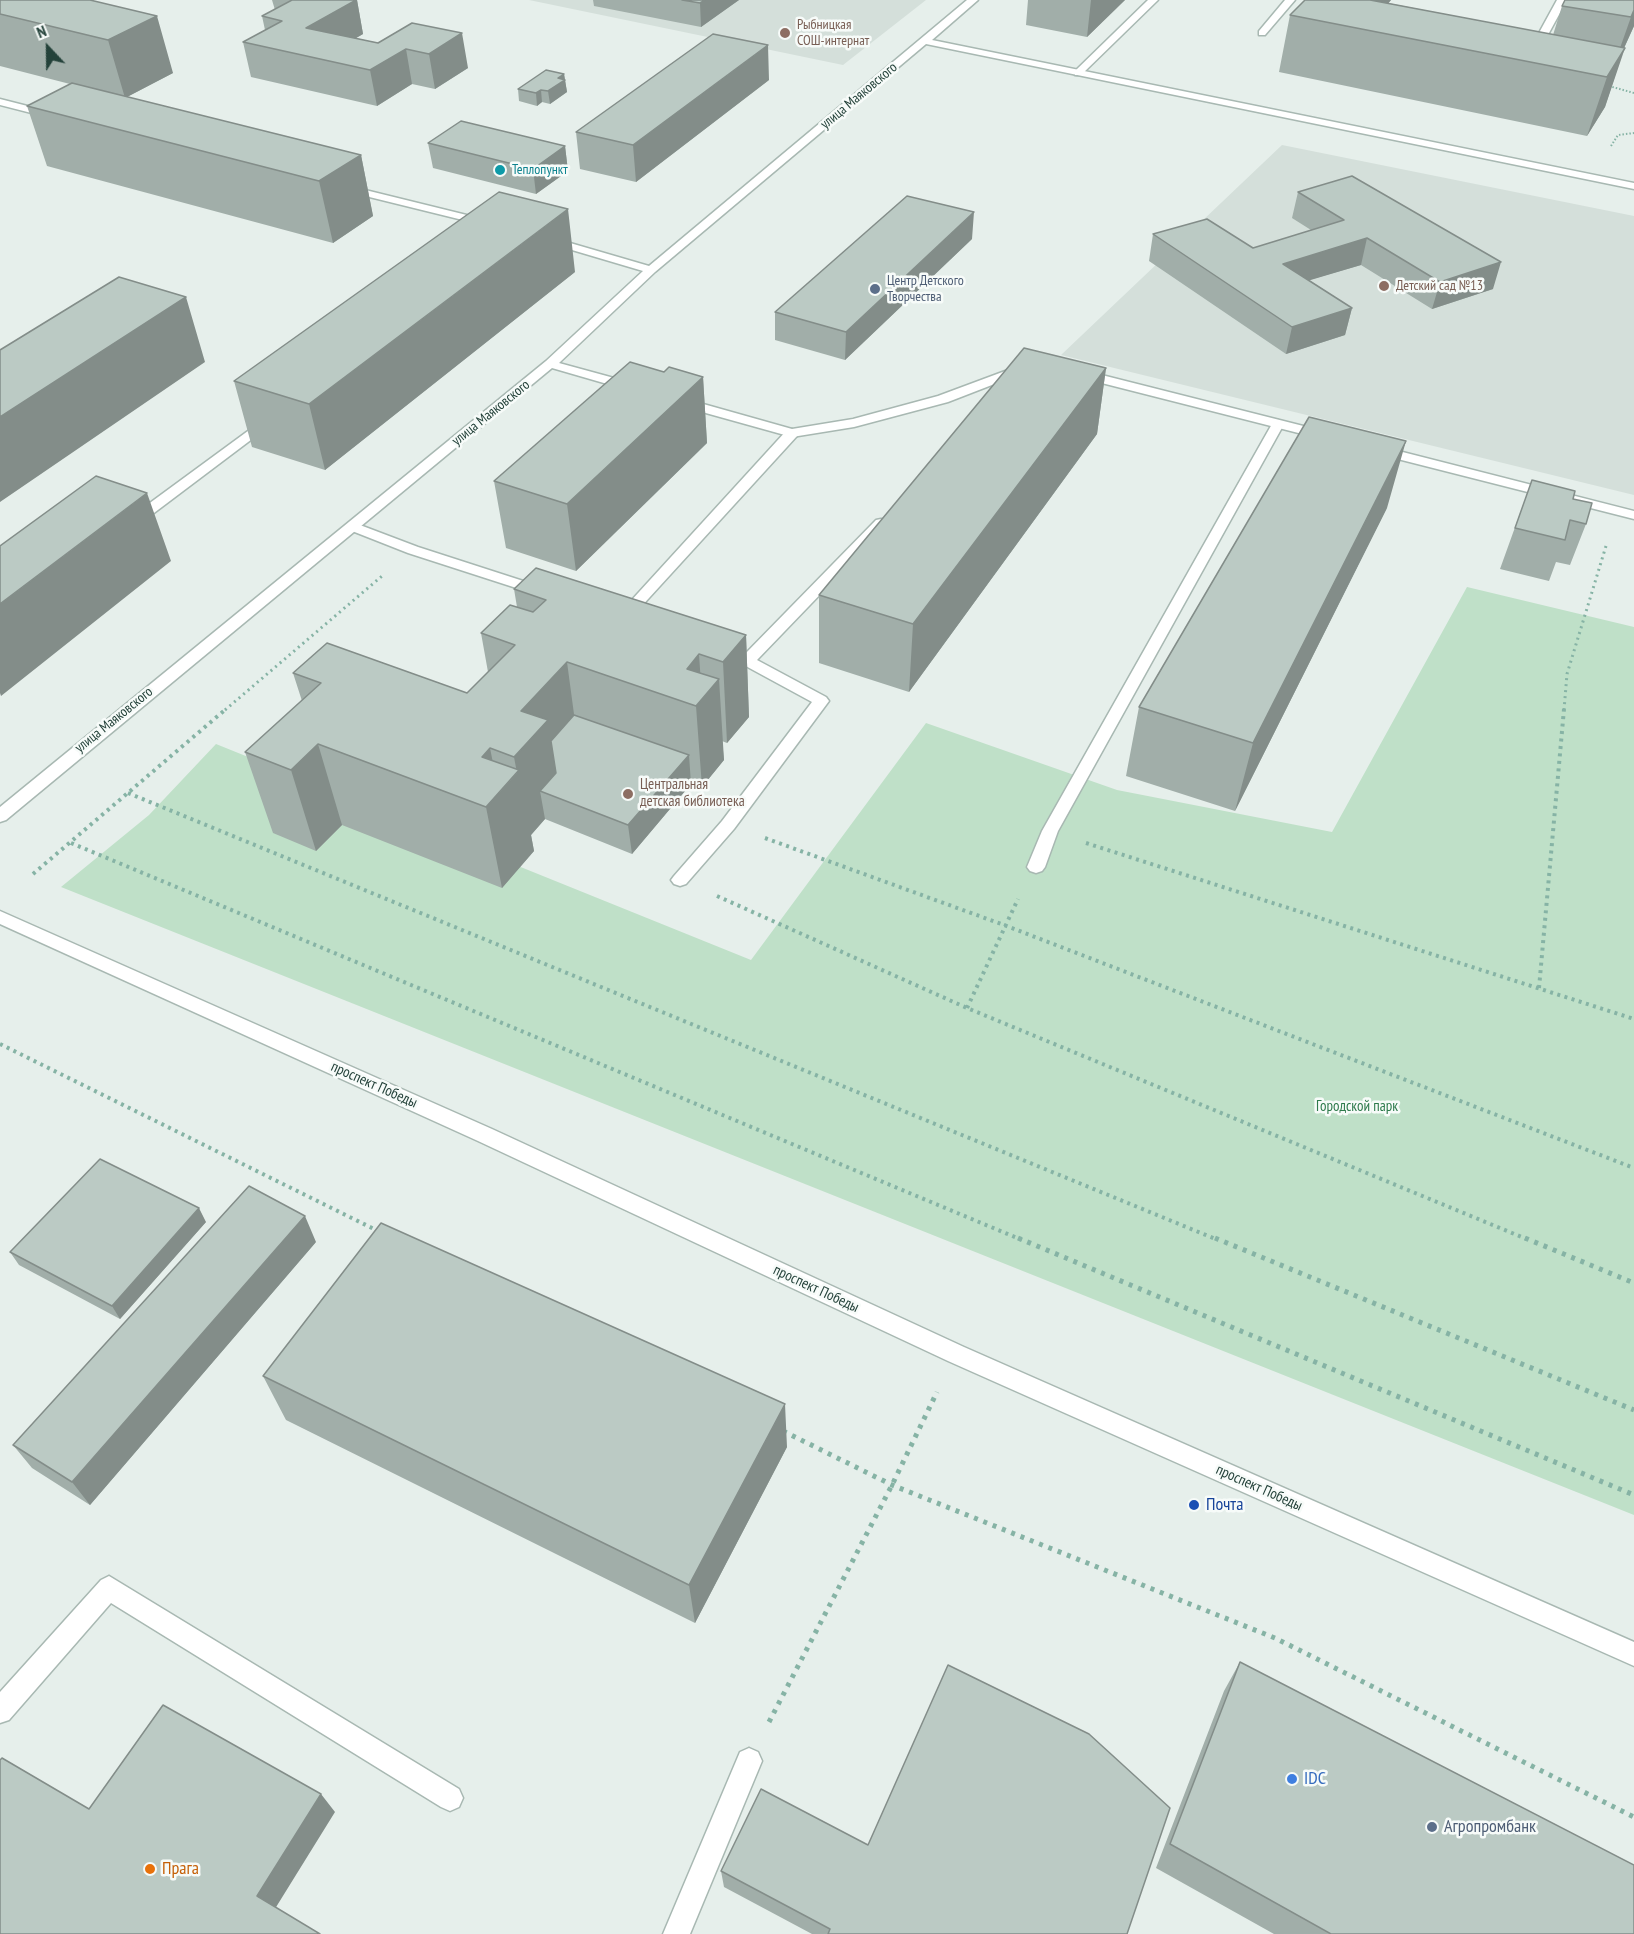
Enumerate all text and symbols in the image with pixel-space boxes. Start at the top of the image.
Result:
place label: Рыбницкая СОШ-интернат [797,17,869,50]
north arrow [18,18,78,78]
text: N [33,20,49,42]
marker: Рыбницкая СОШ-интернат [778,26,792,40]
street label: улица Маяковского [817,59,901,133]
place label: Теплопункт [512,162,568,178]
marker: Теплопункт [493,163,507,177]
place label: Центр Детского Творчества [887,273,964,306]
place label: Детский сад №13 [1396,278,1483,294]
marker: Детский сад №13 [1377,279,1391,293]
marker: Центр Детского Творчества [868,282,882,296]
street label: улица Маяковского [449,377,533,449]
street label: улица Маяковского [72,684,156,756]
place label: Центральная детская библиотека [640,776,745,811]
marker: Центральная детская библиотека [621,787,635,801]
street label: проспект Победы [328,1058,420,1112]
park label: Городской парк [1316,1098,1398,1116]
street label: проспект Победы [770,1261,862,1317]
street label: проспект Победы [1213,1461,1305,1515]
place label: Почта [1206,1494,1243,1516]
marker: Почта [1187,1498,1201,1512]
place label: IDC [1304,1768,1326,1790]
marker: IDC [1285,1772,1299,1786]
place label: Агропромбанк [1444,1816,1536,1838]
marker: Агропромбанк [1425,1820,1439,1834]
place label: Прага [162,1858,199,1880]
marker: Прага [143,1862,157,1876]

